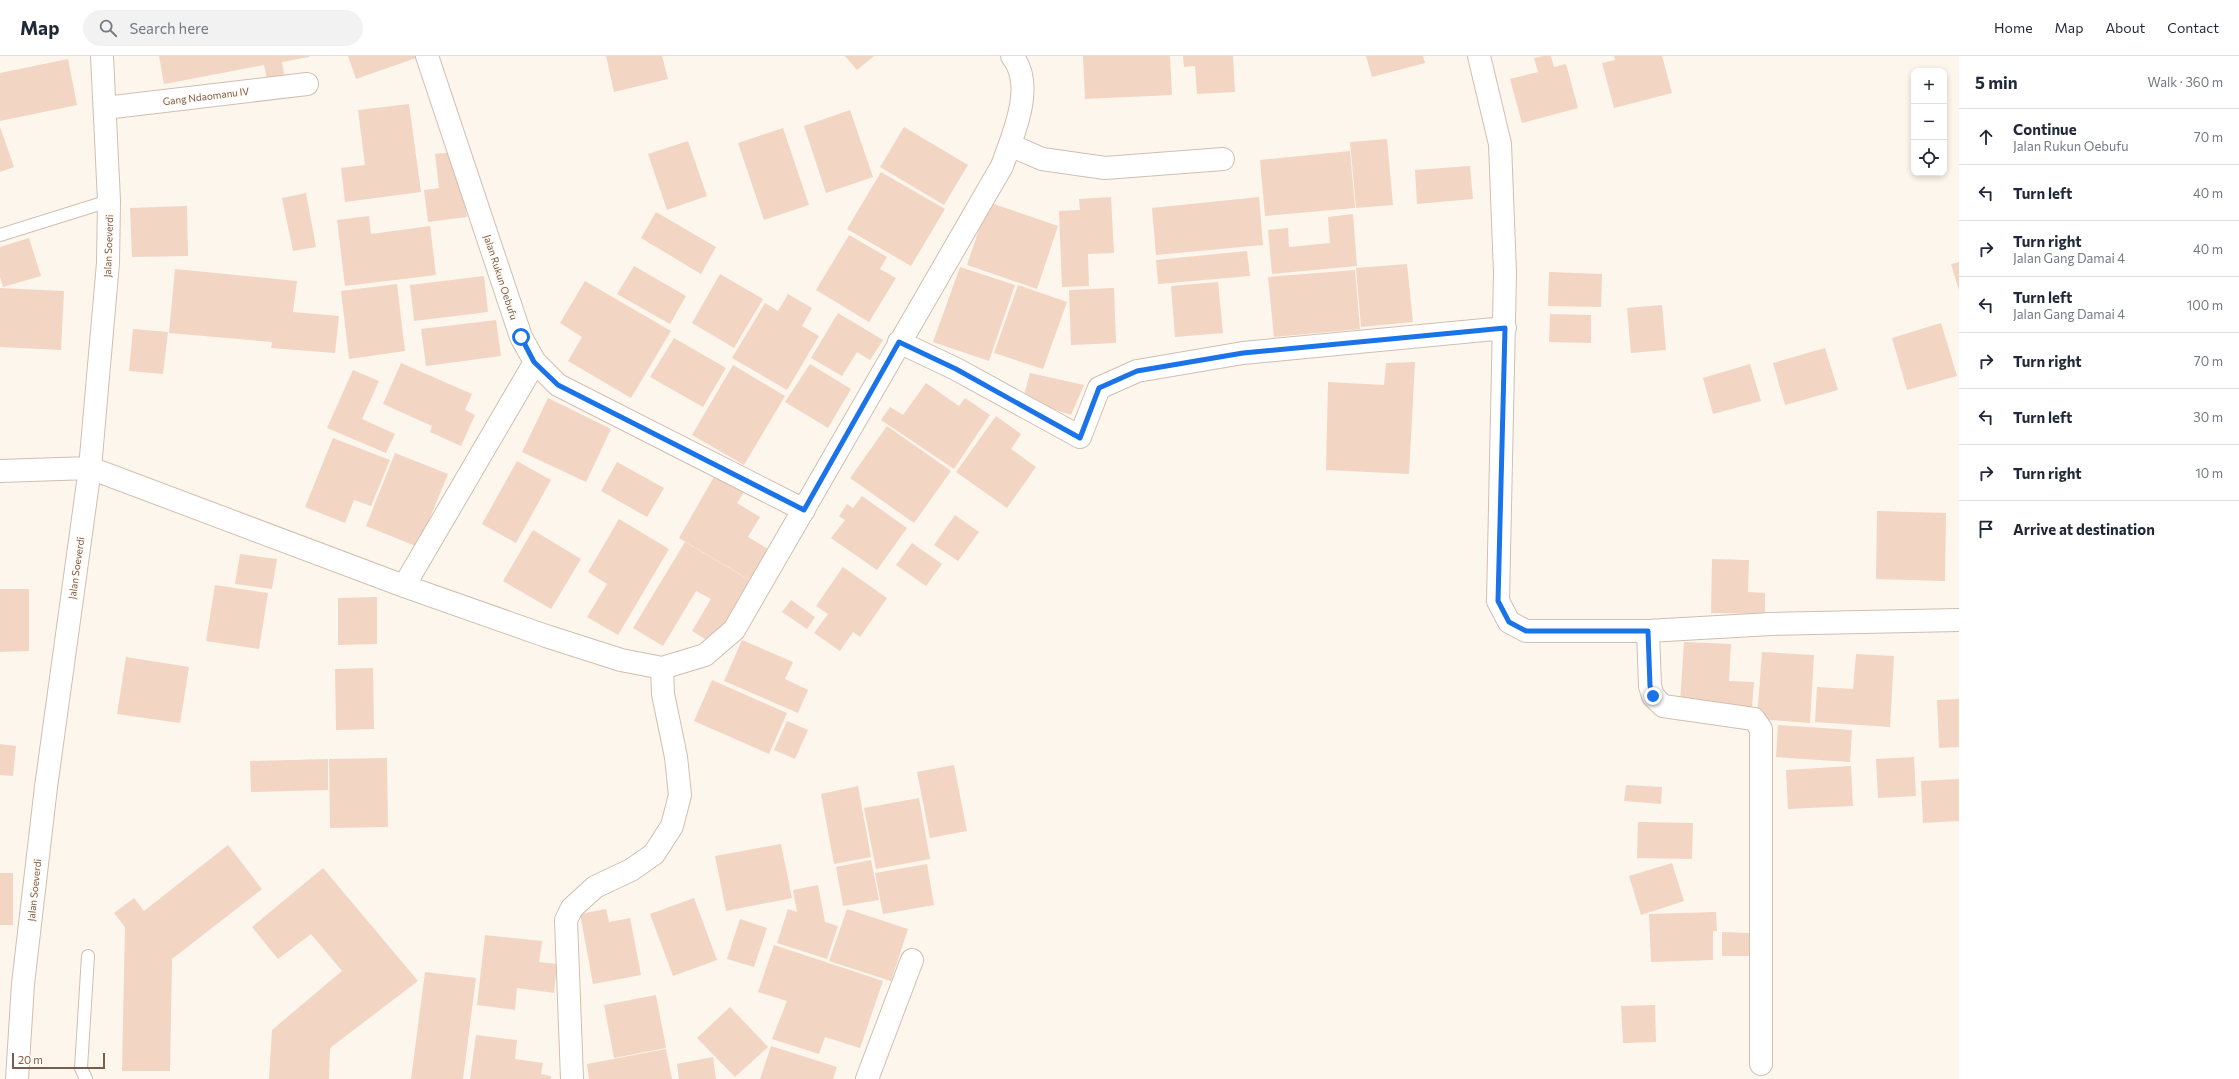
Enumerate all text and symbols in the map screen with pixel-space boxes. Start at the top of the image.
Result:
search box [83,10,363,46]
text: Map [20,16,59,39]
icon: search [97,17,119,39]
text: Search here [129,19,209,37]
text: Home [1994,19,2033,36]
text: Map [2055,19,2083,36]
text: About [2105,19,2145,36]
text: Contact [2167,19,2219,36]
map controls [1911,68,1947,176]
button: + [1911,68,1947,104]
text: 5 min [1975,72,2018,93]
text: Walk · 360 m [2148,74,2223,90]
street label: Gang Ndaomanu IV [162,85,250,107]
button: − [1911,104,1947,140]
text: Continue [2013,120,2077,138]
icon: ahead [1975,126,1997,148]
text: 70 m [2194,129,2223,145]
text: Jalan Rukun Oebufu [2013,138,2129,154]
button: locate [1911,140,1947,176]
icon: left [1975,182,1997,204]
text: Turn left [2013,184,2072,202]
text: 40 m [2193,185,2223,201]
street label: Jalan Soeverdi [101,214,115,278]
text: Turn right [2013,232,2082,250]
street label: Jalan Rukun Oebufu [482,233,520,321]
icon: right [1975,238,1997,260]
text: 40 m [2193,241,2223,257]
text: Jalan Gang Damai 4 [2013,250,2125,266]
text: Turn left [2013,288,2072,306]
icon: left [1975,294,1997,316]
text: 100 m [2187,297,2223,313]
text: Jalan Gang Damai 4 [2013,306,2125,322]
route start [512,328,530,346]
icon: right [1975,350,1997,372]
text: Turn right [2013,352,2082,370]
text: 70 m [2194,353,2223,369]
icon: left [1975,406,1997,428]
text: Turn left [2013,408,2072,426]
text: 30 m [2193,409,2223,425]
icon: right [1975,462,1997,484]
text: Turn right [2013,464,2082,482]
text: 10 m [2195,465,2223,481]
icon: arrive [1975,518,1997,540]
text: Arrive at destination [2013,520,2155,538]
street label: Jalan Soeverdi [66,536,86,600]
route end [1644,687,1662,705]
street label: Jalan Soeverdi [25,858,43,922]
scale bar [12,1051,105,1070]
text: 20 m [18,1053,43,1066]

